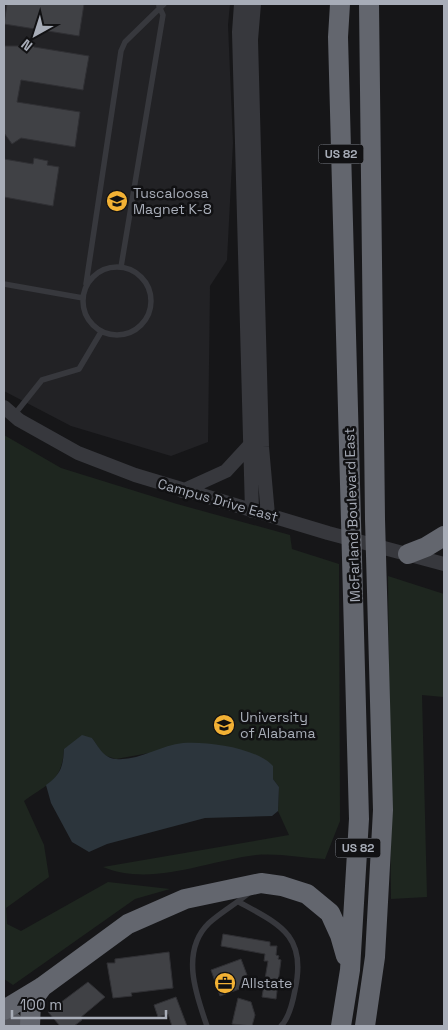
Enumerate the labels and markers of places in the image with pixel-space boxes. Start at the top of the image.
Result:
place label: Tuscaloosa Magnet K-8 [133,184,212,218]
school or university icon: Tuscaloosa Magnet K-8 [105,189,129,213]
place label: University of Alabama [240,708,315,742]
school or university icon: University of Alabama [212,713,236,737]
office icon: Allstate [213,971,237,995]
place label: Allstate [241,974,292,992]

